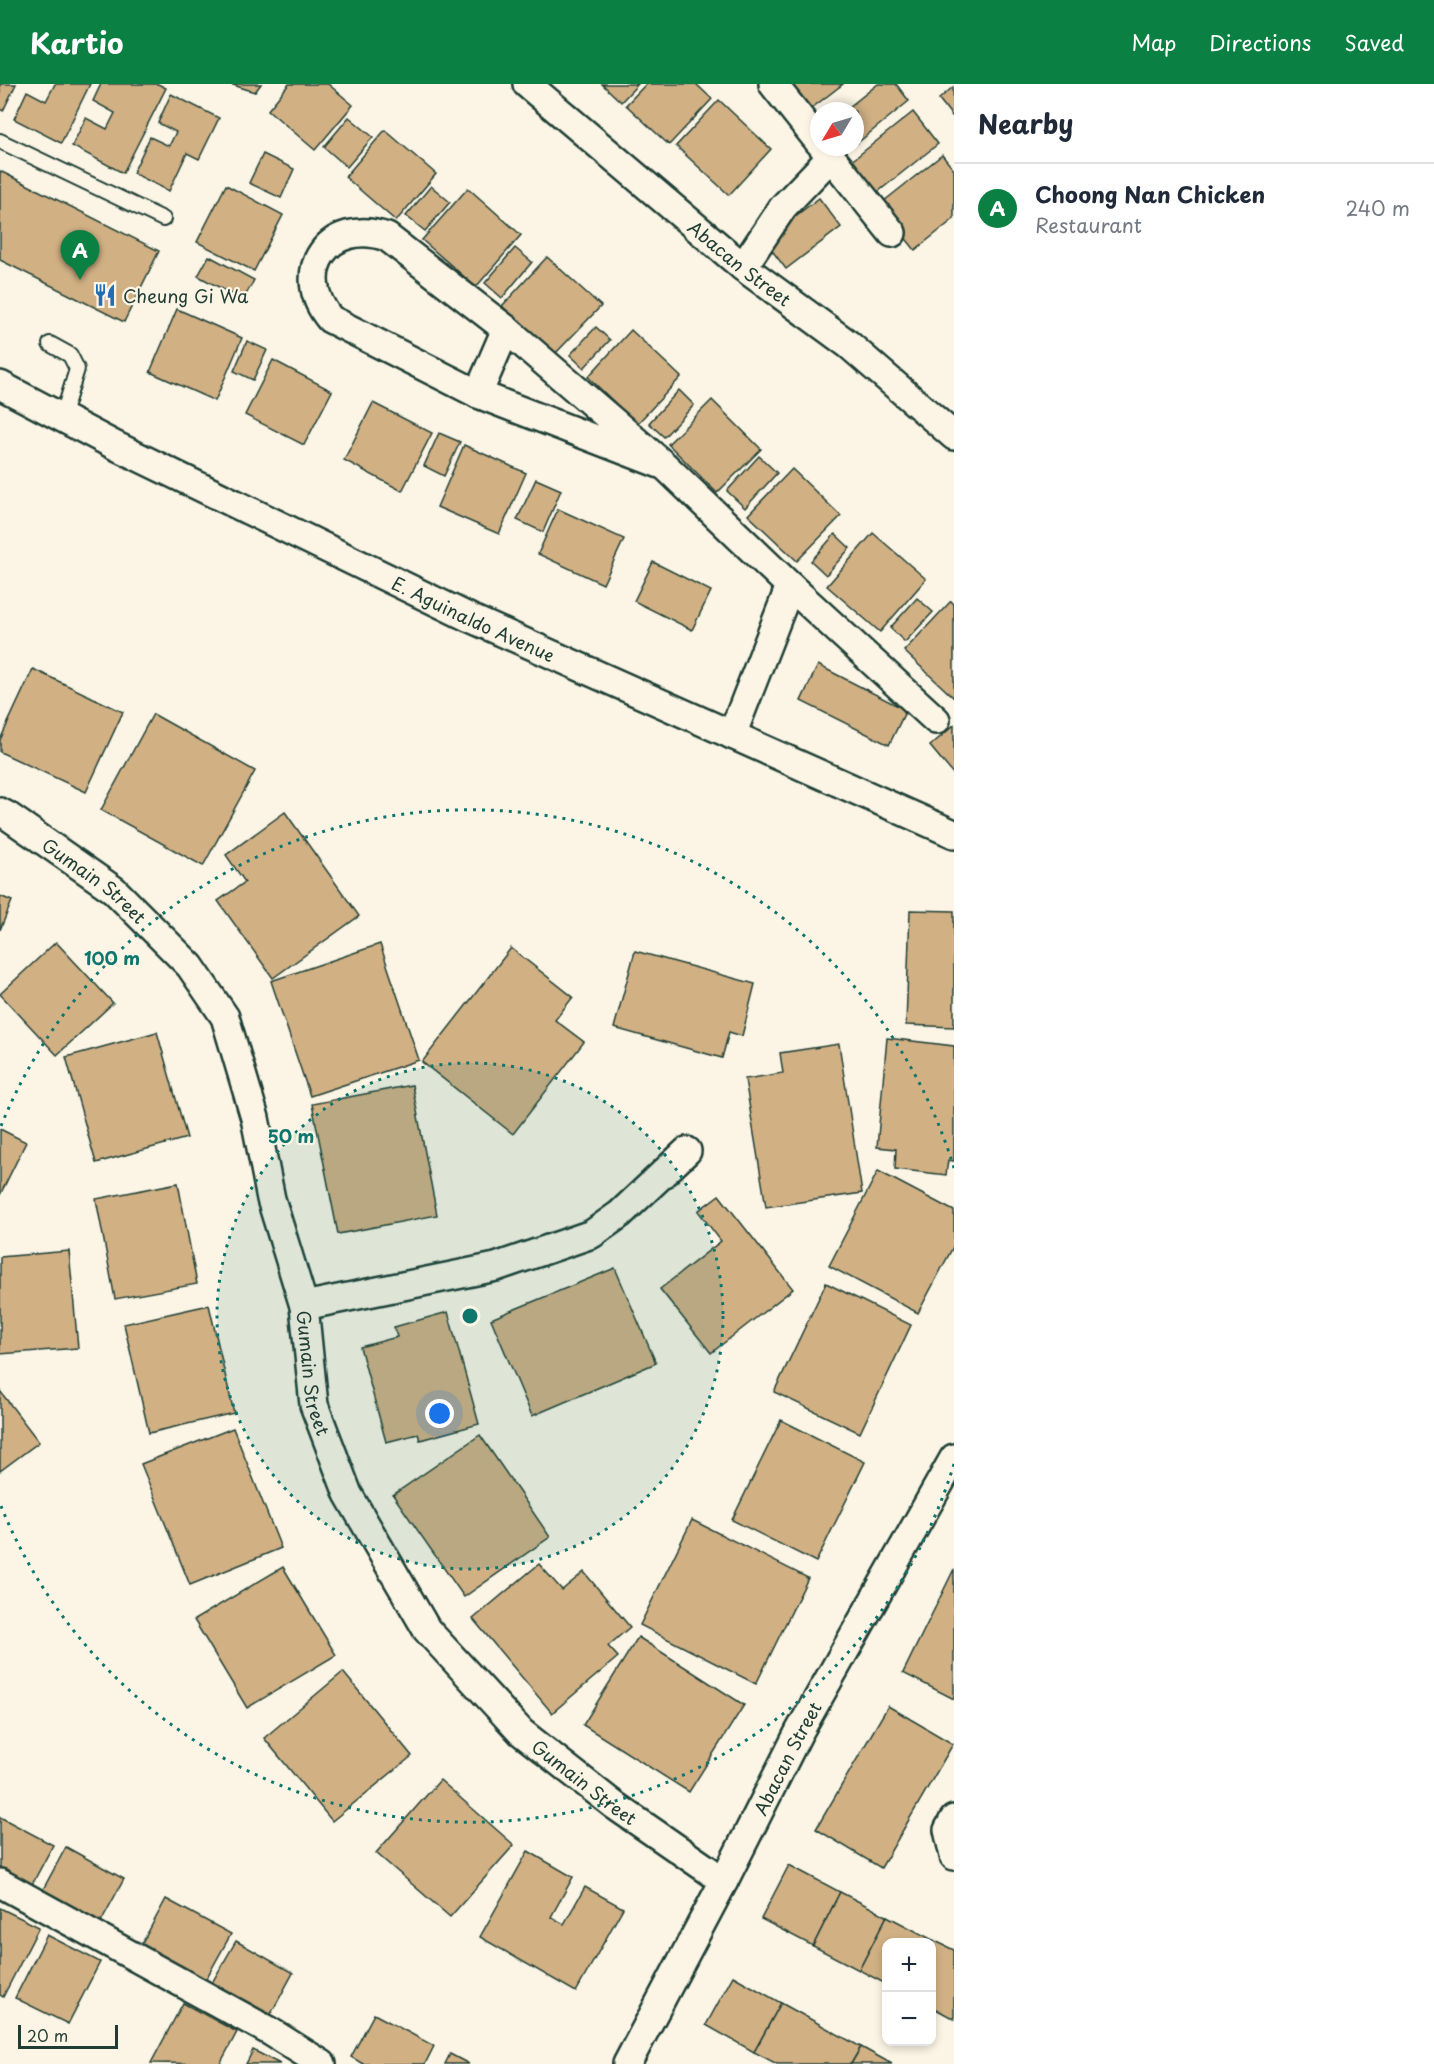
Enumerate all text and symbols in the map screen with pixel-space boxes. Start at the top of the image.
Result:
text: Kartio [30,21,124,64]
text: Map [1131,26,1176,58]
text: Directions [1209,26,1311,58]
text: Saved [1344,26,1404,58]
north arrow [810,102,864,156]
text: Nearby [978,104,1073,143]
text: Choong Nan Chicken [1035,177,1265,210]
text: A [990,193,1005,223]
text: 240 m [1345,193,1410,223]
text: Restaurant [1035,210,1142,240]
street label: Abacan Street [683,213,797,312]
pin: A [60,230,100,280]
restaurant icon: Cheung Gi Wa [92,282,118,308]
place label: Cheung Gi Wa [123,282,249,309]
street label: E. Aguinaldo Avenue [388,569,559,668]
street label: Gumain Street [37,831,153,929]
text: 100 m [84,944,140,971]
text: 50 m [268,1122,314,1149]
centre of rings [460,1306,480,1326]
street label: Gumain Street [291,1309,338,1439]
your location [425,1399,454,1428]
street label: Abacan Street [746,1696,827,1820]
street label: Gumain Street [527,1732,643,1831]
map controls [882,1938,936,2046]
button: + [882,1938,936,1992]
button: − [882,1992,936,2046]
scale bar [18,2022,118,2050]
text: 20 m [27,2023,68,2047]

